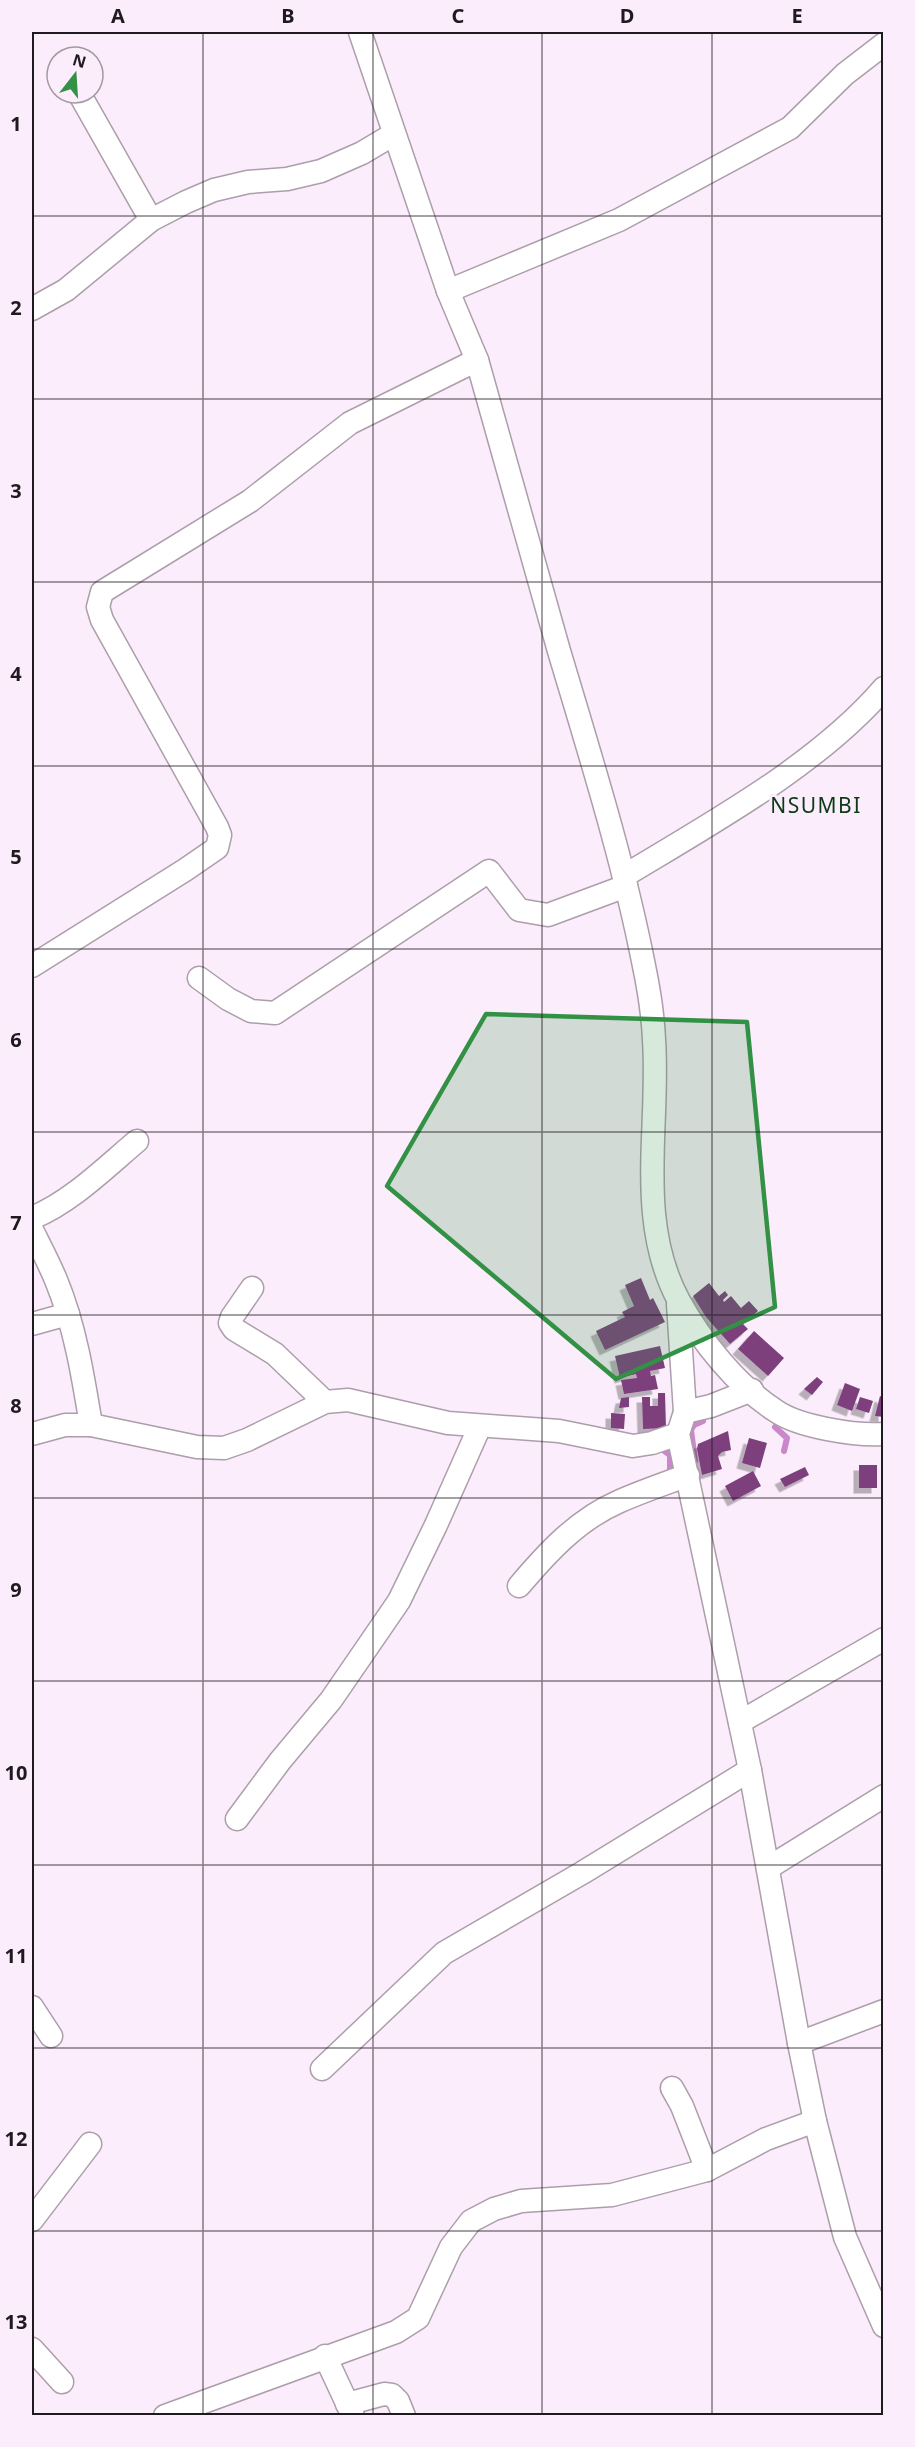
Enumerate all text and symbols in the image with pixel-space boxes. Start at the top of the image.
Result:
text: A [111,2,125,29]
text: B [281,2,295,29]
text: C [452,2,465,29]
text: D [620,2,634,29]
text: E [791,2,803,29]
north arrow [45,45,105,105]
text: N [70,48,89,73]
text: 1 [10,110,22,137]
text: 2 [10,294,22,321]
text: 3 [10,477,22,504]
text: 4 [10,660,22,687]
district label: NSUMBI [770,791,862,819]
text: 5 [10,843,22,870]
text: 6 [10,1026,22,1053]
text: 7 [10,1209,22,1236]
text: 8 [10,1392,22,1419]
text: 9 [10,1576,22,1603]
text: 10 [5,1759,27,1786]
text: 11 [5,1942,27,1969]
text: 12 [5,2125,27,2152]
text: 13 [5,2308,27,2335]

